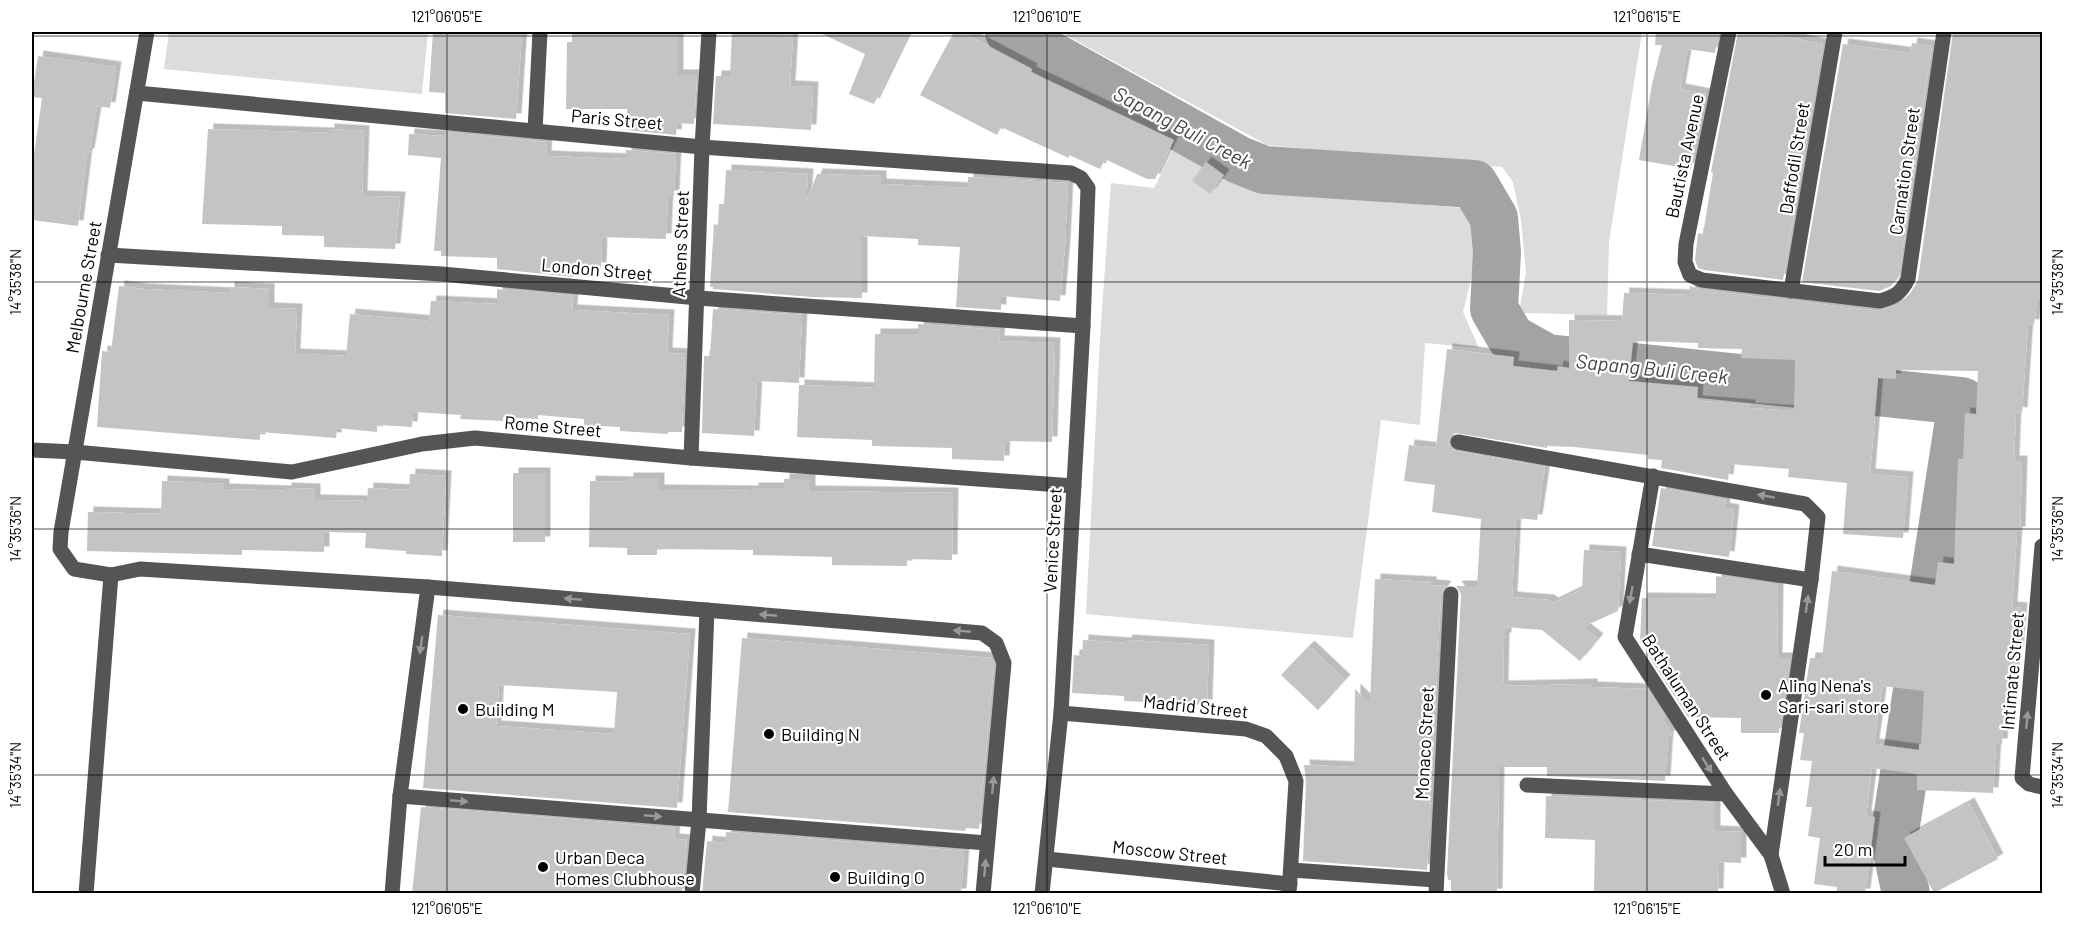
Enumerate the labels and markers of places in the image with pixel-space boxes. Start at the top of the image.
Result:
place label: Aling Nena's Sari-sari store [1778,674,1889,717]
marker: Aling Nena's Sari-sari store [1759,688,1773,702]
place label: Building M [475,698,555,720]
marker: Building M [456,702,470,716]
place label: Building N [781,723,860,745]
marker: Building N [762,727,776,741]
place label: Urban Deca Homes Clubhouse [555,846,695,889]
marker: Urban Deca Homes Clubhouse [536,860,550,874]
place label: Building O [847,866,925,888]
marker: Building O [828,870,842,884]

